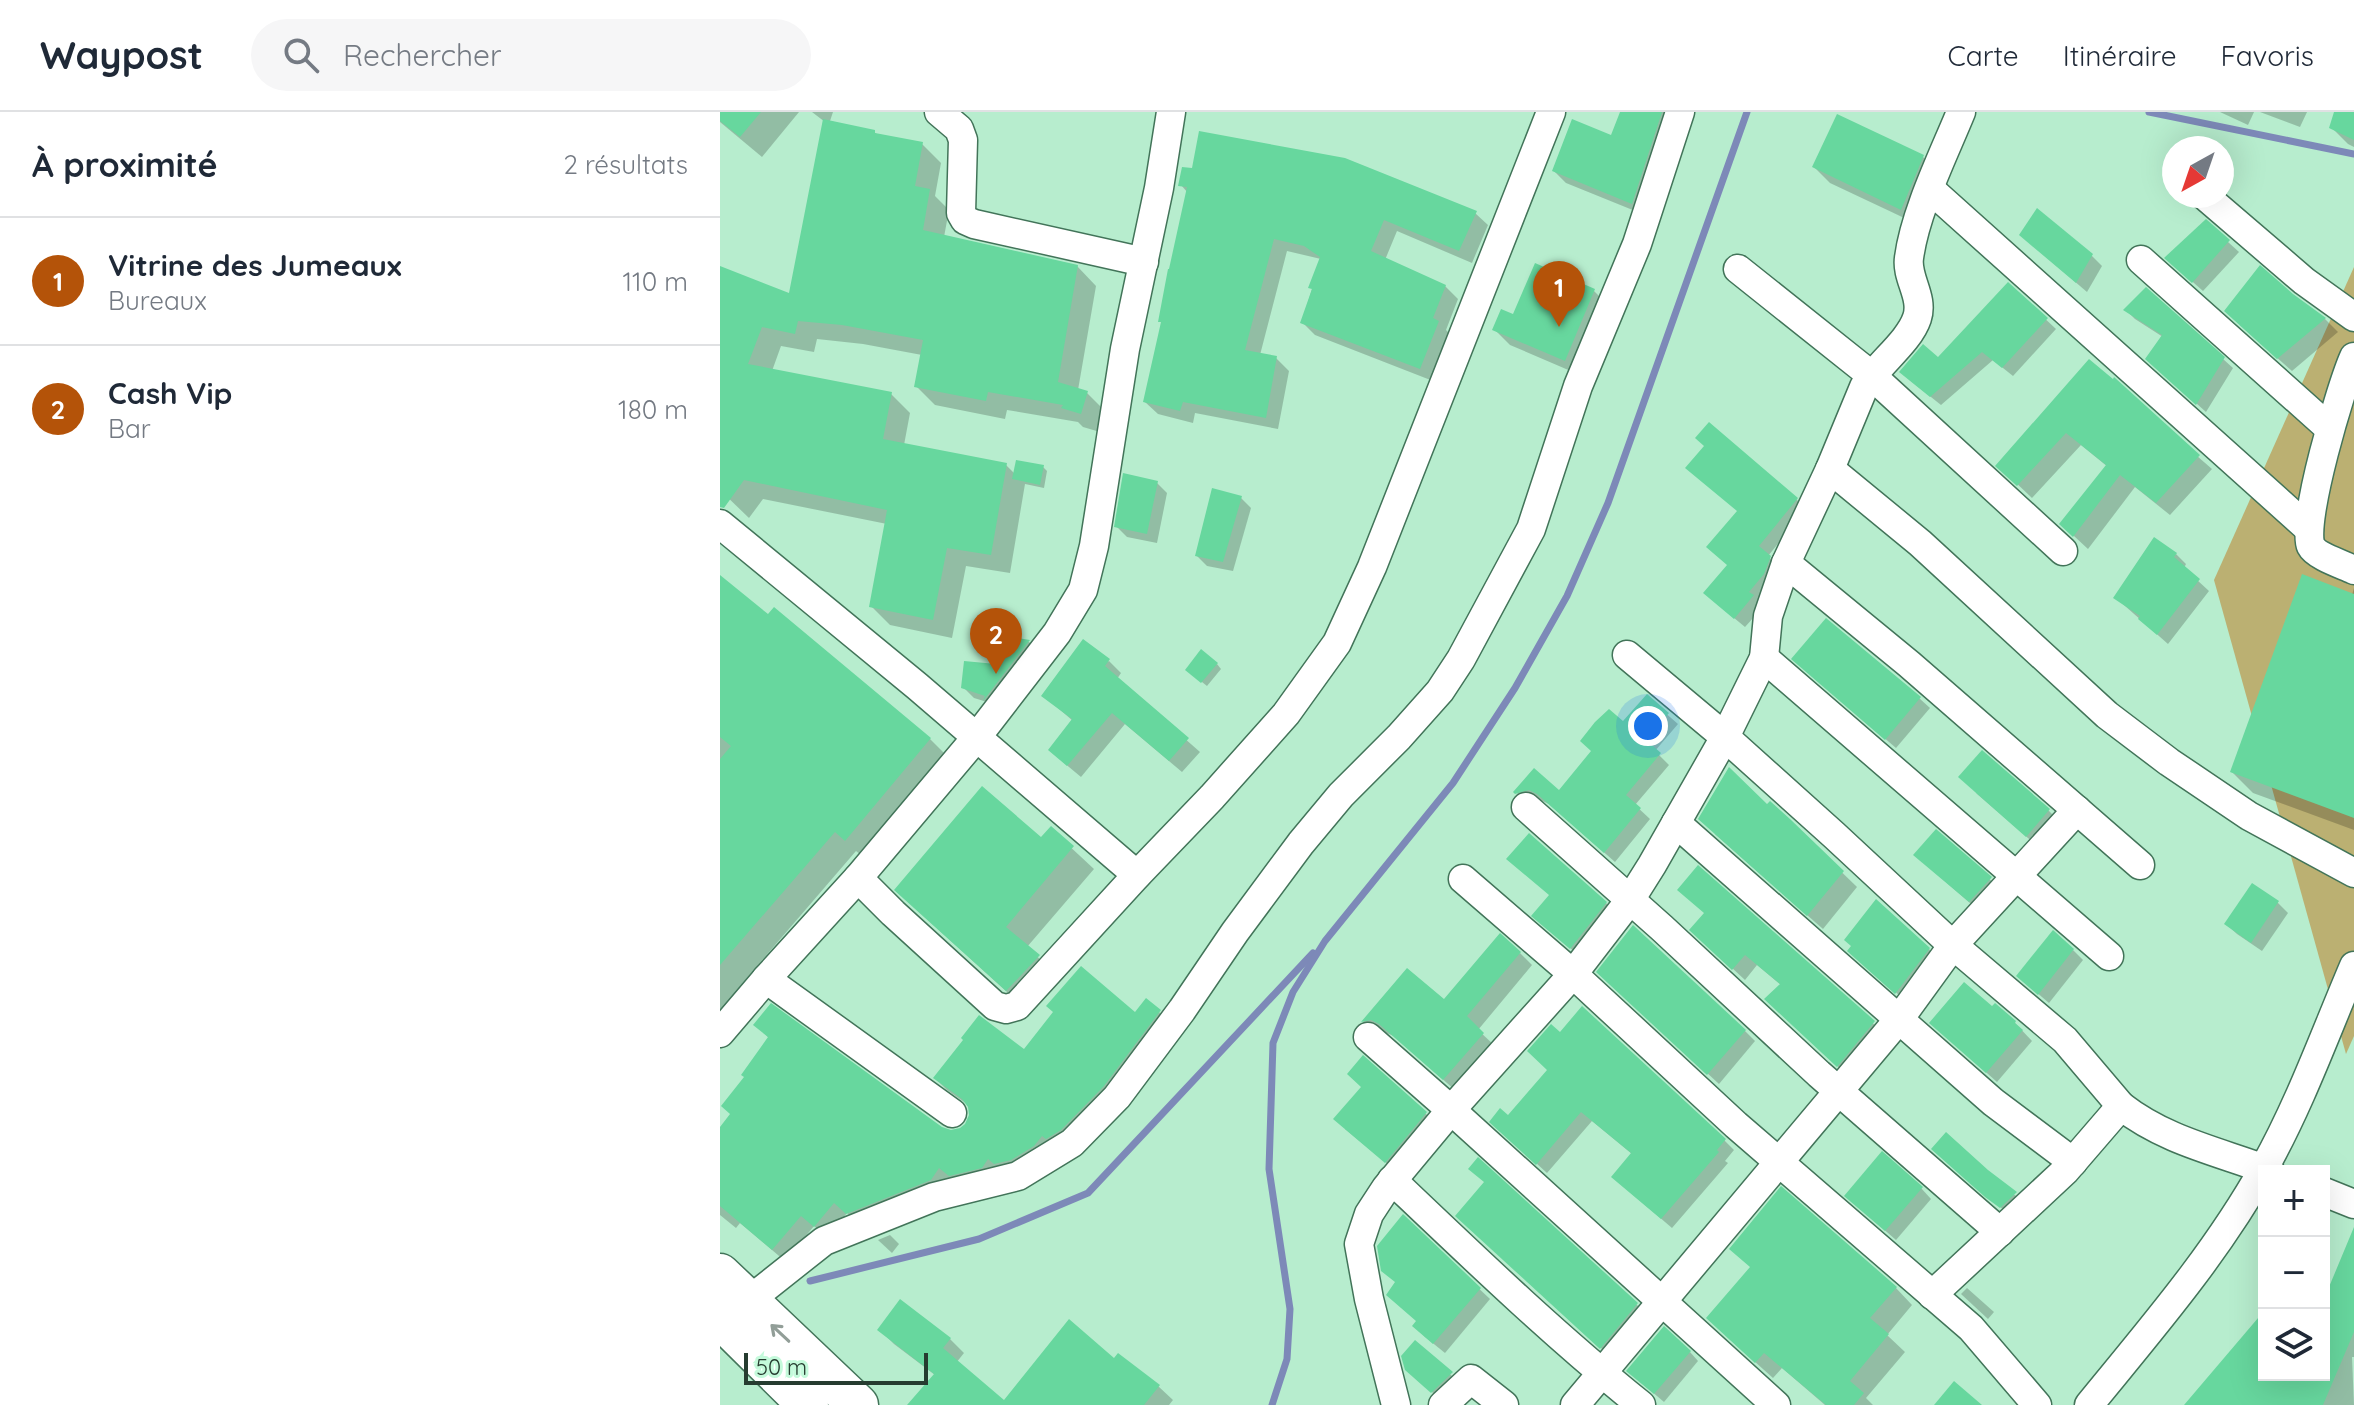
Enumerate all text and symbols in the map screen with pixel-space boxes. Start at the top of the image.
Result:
search box [251,19,811,91]
text: Waypost [40,31,203,79]
icon: search [279,33,323,77]
text: Rechercher [343,36,502,74]
text: Carte [1947,38,2019,73]
text: Itinéraire [2063,38,2177,73]
text: Favoris [2221,38,2314,73]
north arrow [2162,136,2234,208]
text: À proximité [32,143,218,186]
text: 2 résultats [563,148,688,181]
text: Vitrine des Jumeaux [108,246,402,284]
pin: 1 [1533,261,1585,327]
text: 1 [53,265,63,298]
text: 110 m [622,265,688,298]
text: Bureaux [108,284,207,317]
text: Cash Vip [108,374,232,412]
text: 2 [51,393,65,426]
text: 180 m [618,393,688,426]
text: Bar [108,412,151,445]
pin: 2 [970,608,1022,674]
your location [1628,706,1668,746]
map controls [2258,1165,2330,1381]
button: + [2258,1165,2330,1237]
button: − [2258,1237,2330,1309]
button: layers [2258,1309,2330,1381]
one-way arrow [770,1323,790,1342]
scale bar [744,1349,928,1385]
text: 50 m [756,1353,807,1381]

